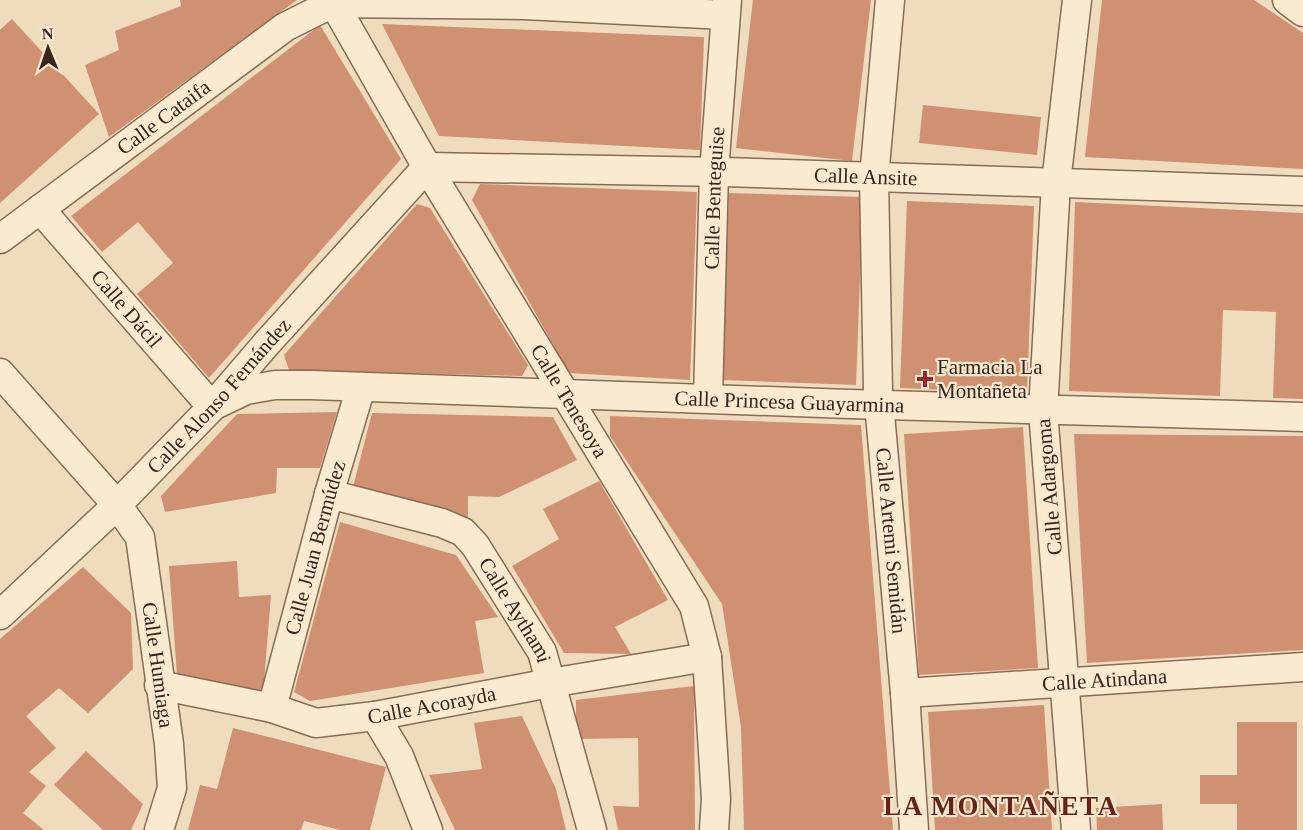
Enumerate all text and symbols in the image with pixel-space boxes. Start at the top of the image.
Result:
north arrow [18,18,78,78]
text: N [41,25,54,42]
street label: Calle Cataifa [112,74,216,160]
street label: Calle Benteguise [699,126,729,270]
street label: Calle Ansite [814,163,918,190]
street label: Calle Dácil [86,265,167,353]
street label: Calle Alonso Fernández [142,313,296,479]
street label: Calle Tenesoya [526,340,613,463]
place label: Farmacia La Montañeta [937,355,1043,403]
marker: Farmacia La Montañeta [918,372,932,386]
street label: Calle Princesa Guayarmina [674,386,905,418]
street label: Calle Adargoma [1031,417,1067,556]
street label: Calle Artemi Semidán [871,447,912,635]
street label: Calle Juan Bermúdez [280,458,350,638]
street label: Calle Aythami [474,553,556,666]
street label: Calle Humiaga [137,601,179,730]
street label: Calle Atindana [1041,664,1169,696]
street label: Calle Acorayda [366,681,499,729]
district label: LA MONTAÑETA [883,791,1119,821]

